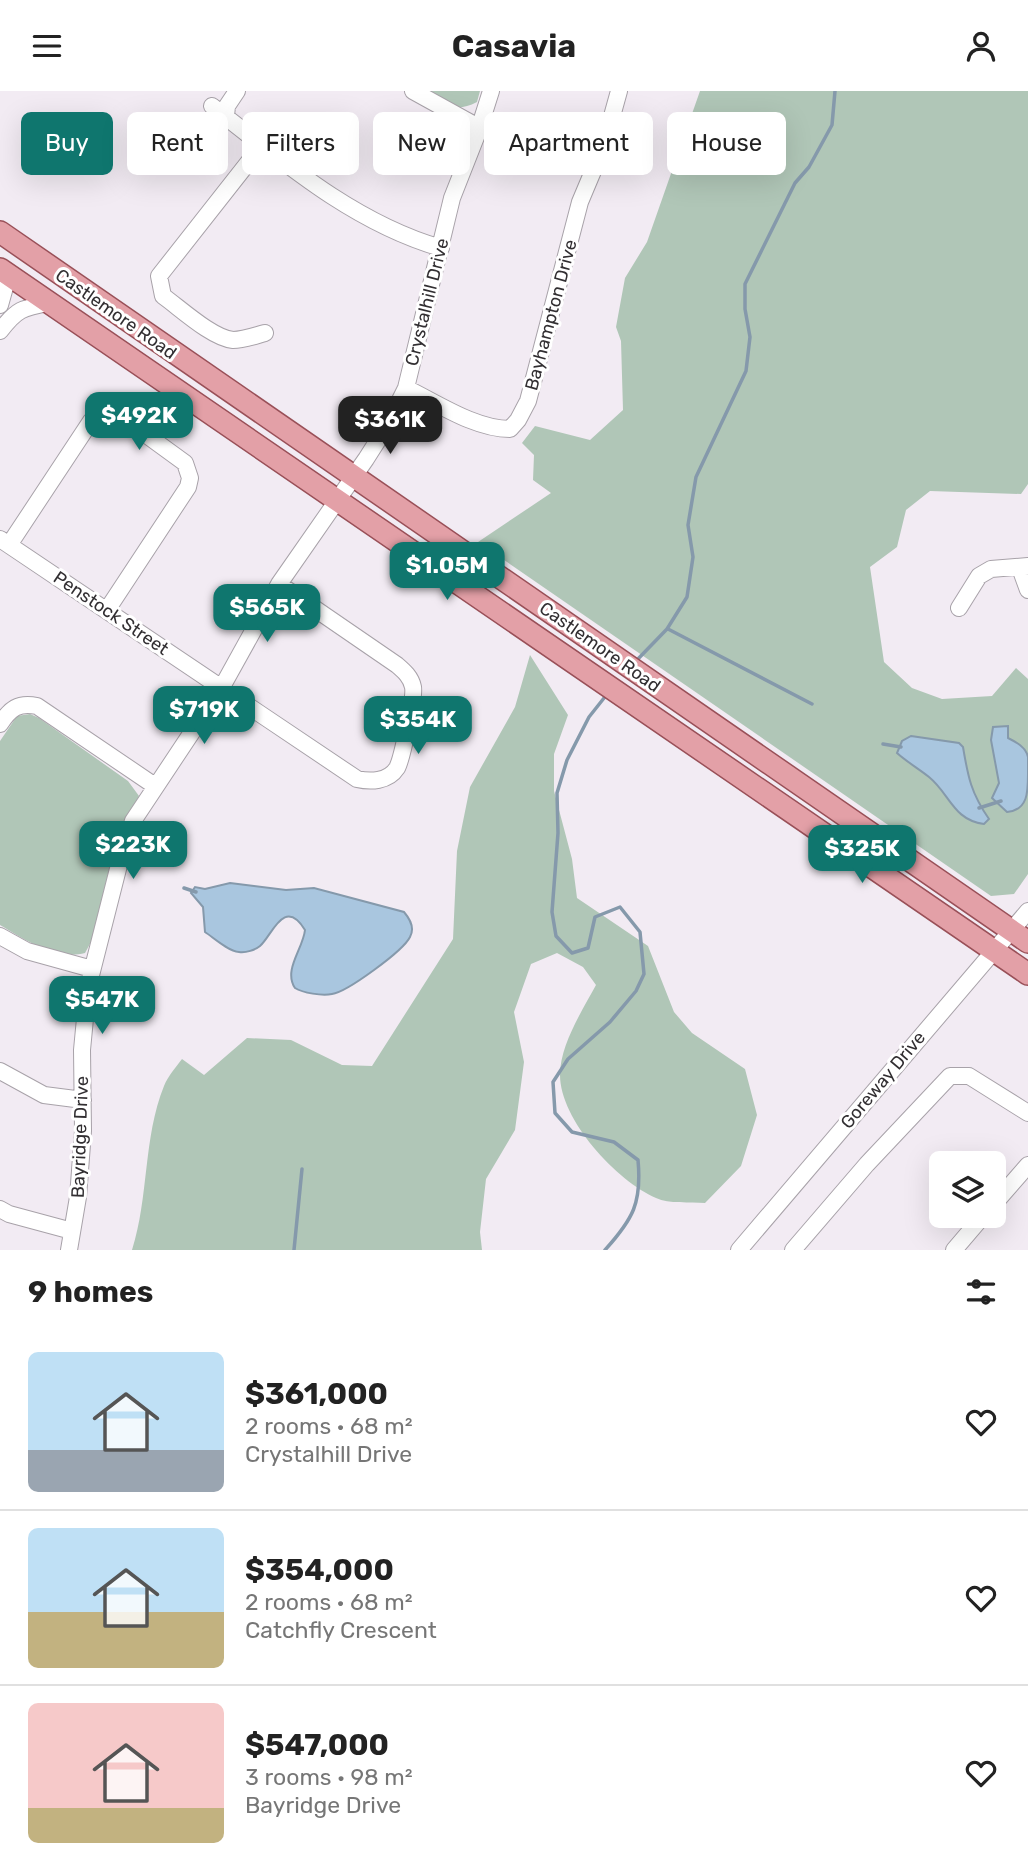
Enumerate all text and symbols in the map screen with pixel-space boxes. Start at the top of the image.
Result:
icon: menu [28,27,66,65]
text: Casavia [452,27,576,65]
icon: person [962,27,1000,65]
chip: Buy [21,112,113,175]
chip: Rent [127,112,228,175]
chip: Filters [242,112,359,175]
chip: New [373,112,470,175]
chip: Apartment [484,112,653,175]
chip: House [667,112,786,175]
street label: Crystalhill Drive [401,236,453,368]
street label: Bayhampton Drive [520,237,582,393]
street label: Castlemore Road [51,264,181,364]
pin: $492K [90,393,188,452]
pin: $361K [341,397,439,456]
text: $492K [101,401,177,429]
text: $361K [354,405,426,433]
pin: $1.05M [390,543,504,602]
text: $1.05M [406,551,488,579]
street label: Penstock Street [49,566,173,660]
pin: $565K [218,585,316,644]
text: $565K [229,593,305,621]
street label: Castlemore Road [535,597,665,697]
pin: $719K [155,687,253,746]
text: $719K [169,695,239,723]
pin: $354K [369,697,467,756]
text: $354K [380,705,456,733]
pin: $223K [84,821,182,881]
pin: $325K [813,825,911,885]
text: $223K [95,830,171,858]
text: $325K [824,834,900,862]
pin: $547K [53,977,151,1036]
text: $547K [65,985,139,1013]
street label: Goreway Drive [836,1027,930,1133]
street label: Bayridge Drive [67,1076,93,1198]
map controls [929,1151,1006,1228]
button: layers [929,1151,1006,1228]
icon: filters [962,1273,1000,1311]
text: 9 homes [28,1274,153,1310]
text: $361,000 [245,1376,388,1412]
icon: home [84,1380,168,1464]
icon: heart [962,1403,1000,1441]
text: 2 rooms · 68 m² [245,1412,413,1440]
text: Crystalhill Drive [245,1440,412,1468]
text: $354,000 [245,1552,394,1588]
icon: home [84,1556,168,1640]
icon: heart [962,1579,1000,1617]
text: 2 rooms · 68 m² [245,1588,413,1616]
text: Catchfly Crescent [245,1616,437,1644]
text: $547,000 [245,1727,389,1763]
icon: home [84,1731,168,1815]
icon: heart [962,1754,1000,1792]
text: 3 rooms · 98 m² [245,1763,413,1791]
text: Bayridge Drive [245,1791,401,1819]

